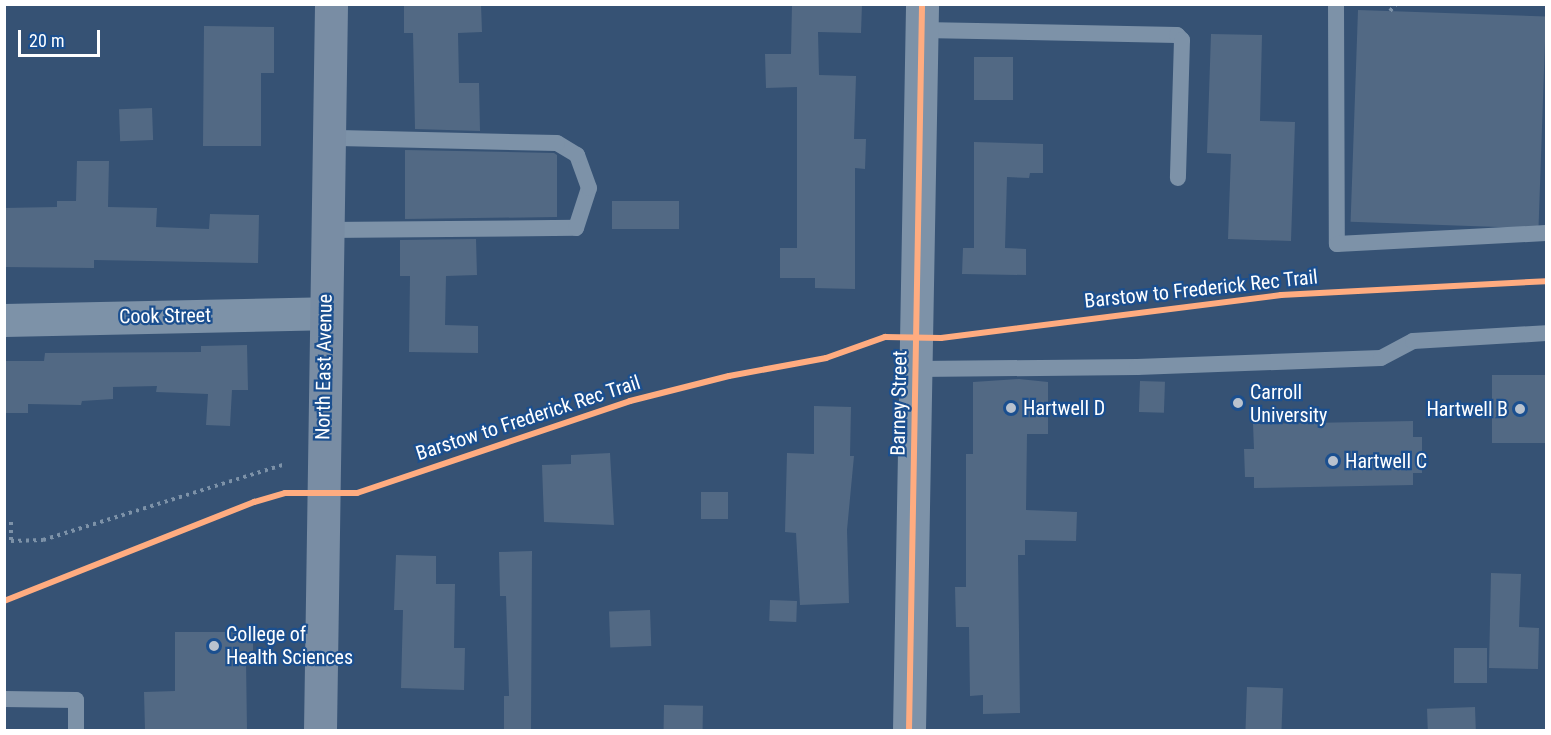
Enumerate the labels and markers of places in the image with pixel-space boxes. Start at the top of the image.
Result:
place label: Carroll University [1250,380,1327,427]
place label: Hartwell D [1023,396,1105,420]
marker: Carroll University [1231,396,1245,410]
place label: Hartwell B [1426,397,1508,421]
marker: Hartwell D [1004,401,1018,415]
marker: Hartwell B [1513,402,1527,416]
place label: Hartwell C [1345,449,1427,473]
marker: Hartwell C [1326,454,1340,468]
place label: College of Health Sciences [226,622,353,669]
marker: College of Health Sciences [207,639,221,653]

